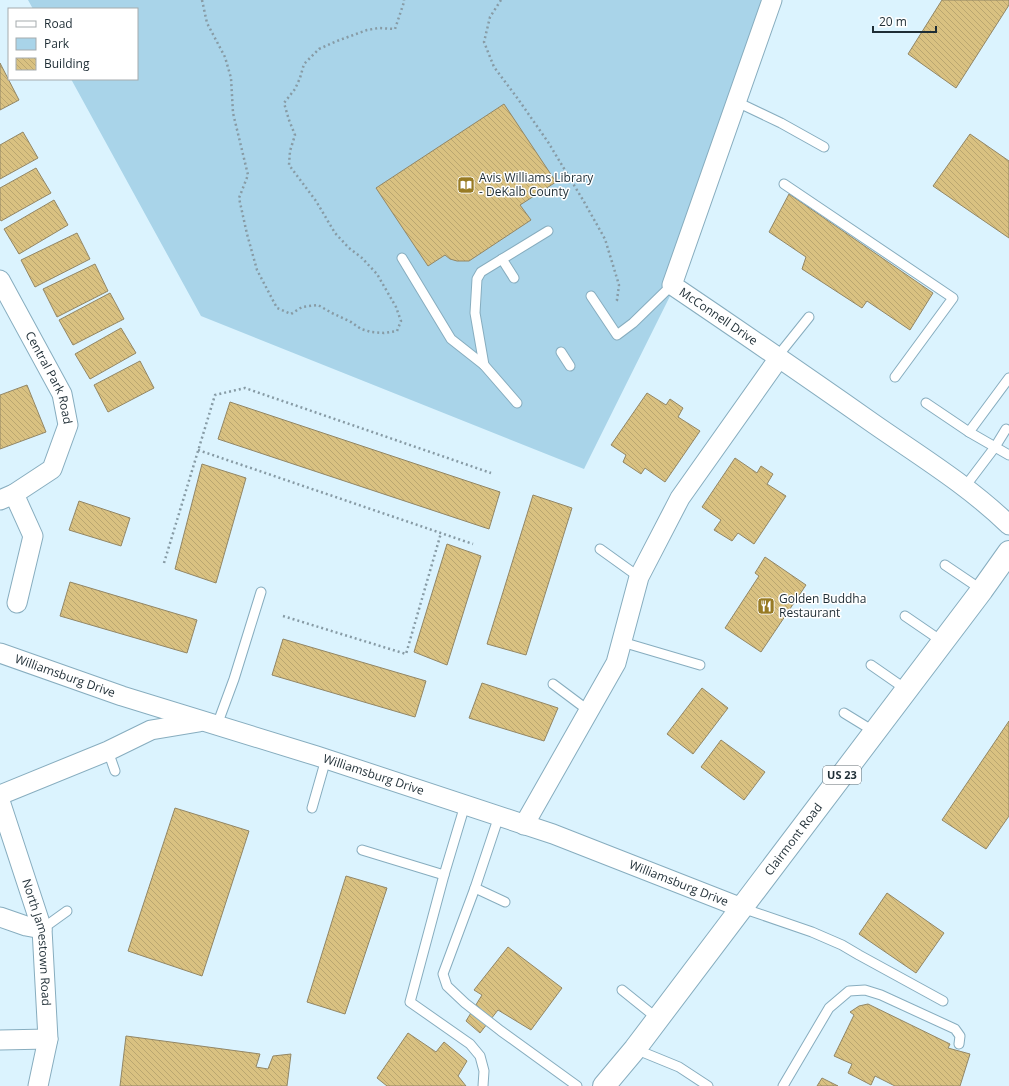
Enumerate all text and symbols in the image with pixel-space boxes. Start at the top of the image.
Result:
legend [8,8,138,80]
scale bar [873,8,936,34]
text: 20 m [879,13,907,30]
text: Road [44,15,73,32]
text: Park [44,35,70,52]
text: Building [44,55,90,72]
place label: Avis Williams Library - DeKalb County [479,169,594,200]
library icon: Avis Williams Library - DeKalb County [456,175,476,195]
street label: McConnell Drive [676,283,761,349]
street label: Central Park Road [22,328,77,425]
place label: Golden Buddha Restaurant [779,590,866,621]
restaurant icon: Golden Buddha Restaurant [756,596,776,616]
street label: Williamsburg Drive [13,650,118,701]
street label: Williamsburg Drive [321,750,427,799]
road number: US 23 [823,766,861,784]
street label: Clairmont Road [760,799,826,879]
street label: Williamsburg Drive [627,856,731,910]
street label: North Jamestown Road [18,876,55,1006]

